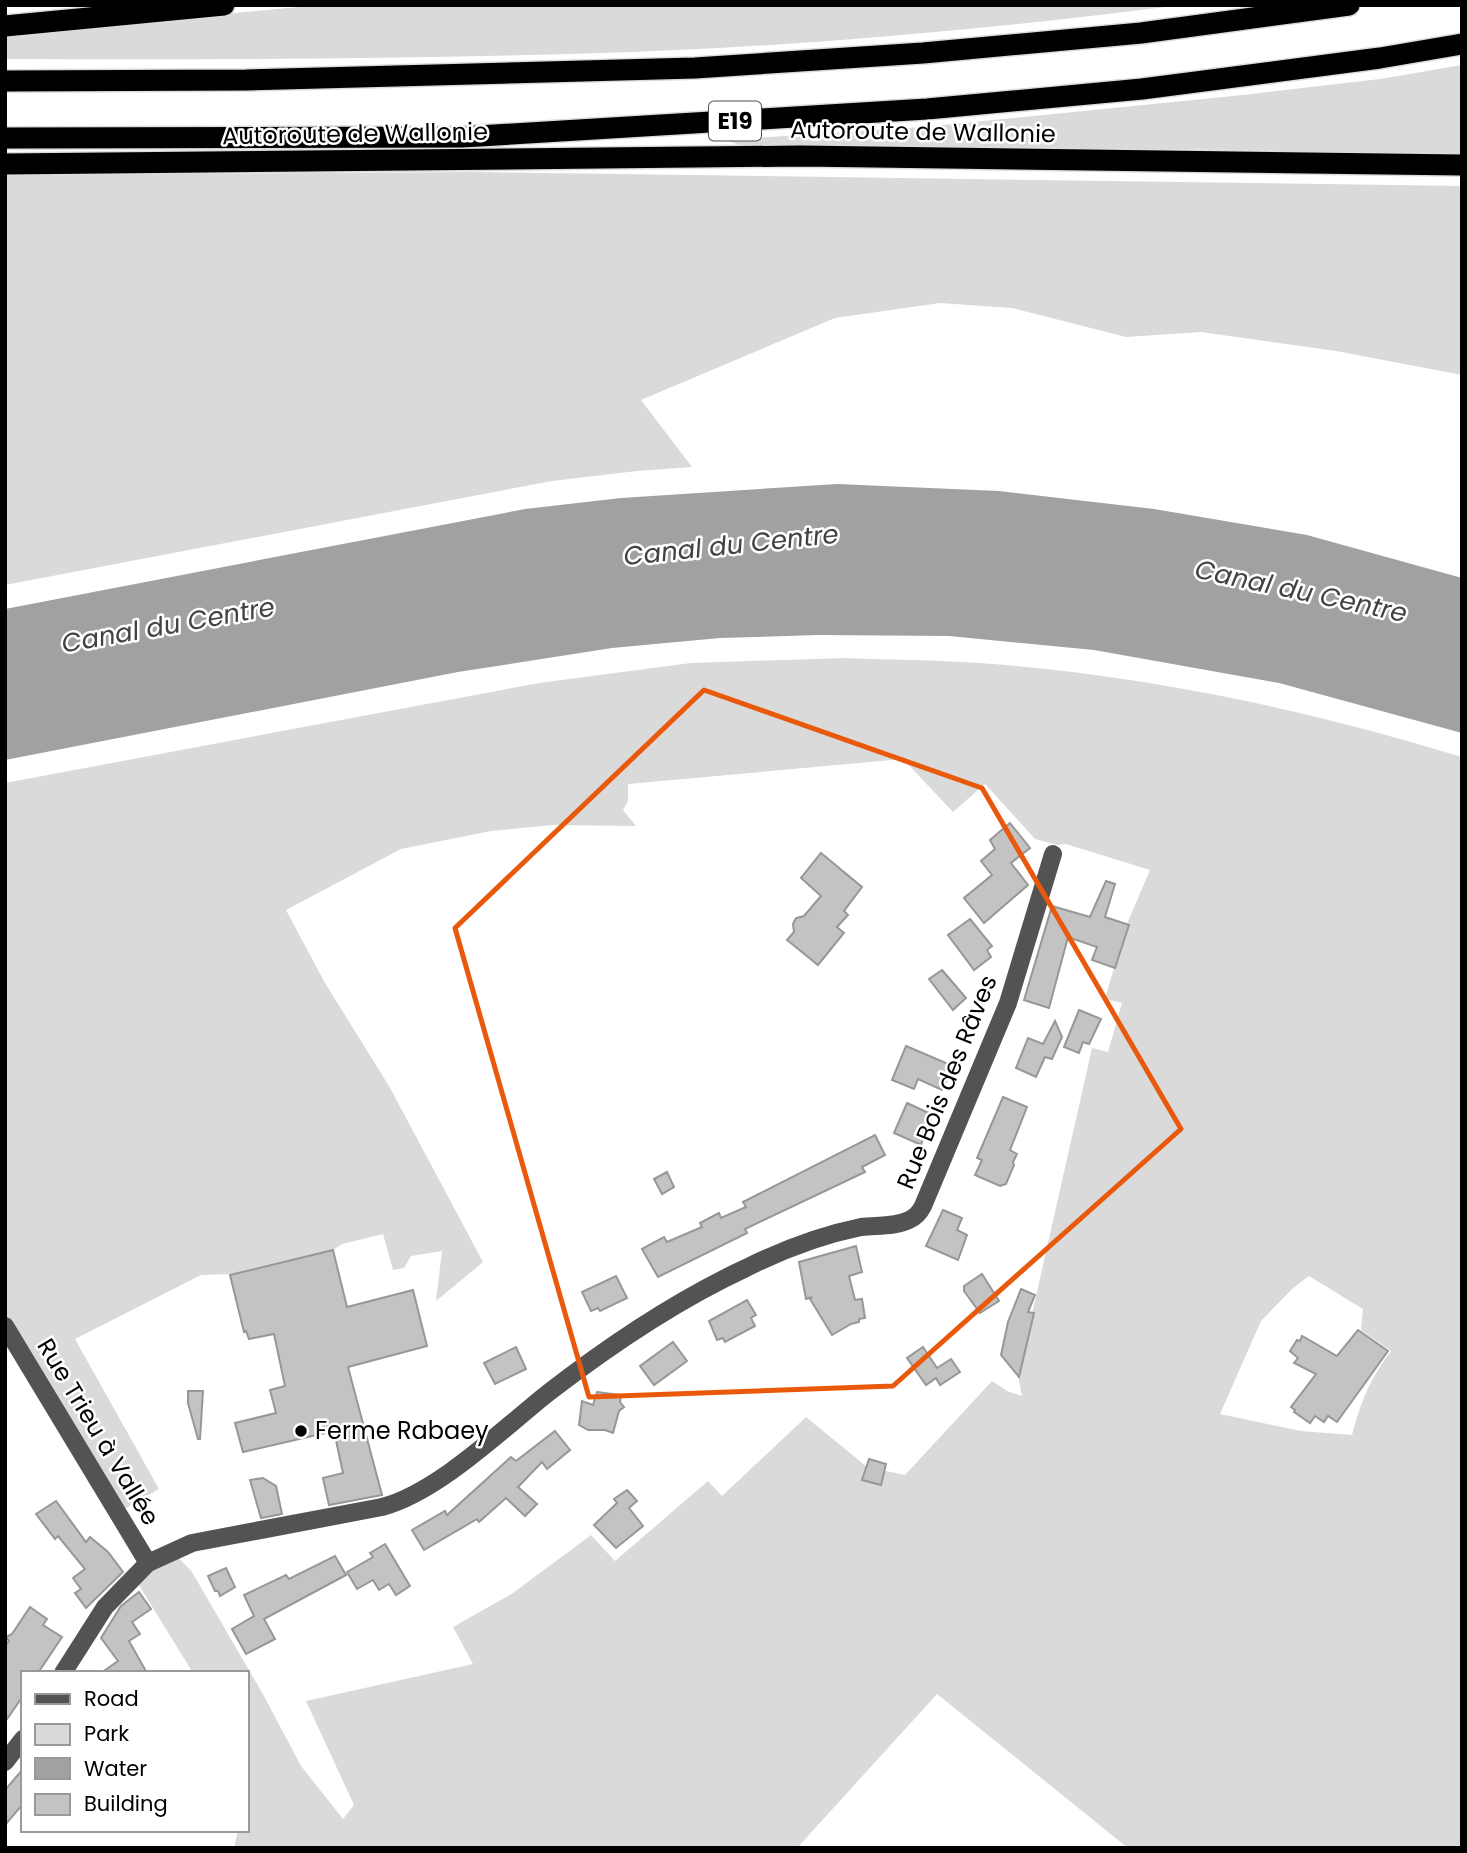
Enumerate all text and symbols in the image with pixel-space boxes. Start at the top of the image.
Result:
road number: E19 [709,102,761,140]
street label: Autoroute de Wallonie [790,113,1056,150]
street label: Autoroute de Wallonie [222,115,488,152]
water label: Canal du Centre [622,516,840,574]
water label: Canal du Centre [1192,551,1410,631]
water label: Canal du Centre [58,589,278,661]
street label: Rue Bois des Râves [889,970,1005,1194]
street label: Rue Trieu à Vallée [30,1332,167,1531]
place label: Ferme Rabaey [315,1414,489,1447]
marker: Ferme Rabaey [293,1423,309,1439]
legend [21,1671,248,1832]
text: Road [84,1684,139,1713]
text: Park [84,1719,129,1748]
text: Water [84,1754,147,1783]
text: Building [84,1789,168,1818]

